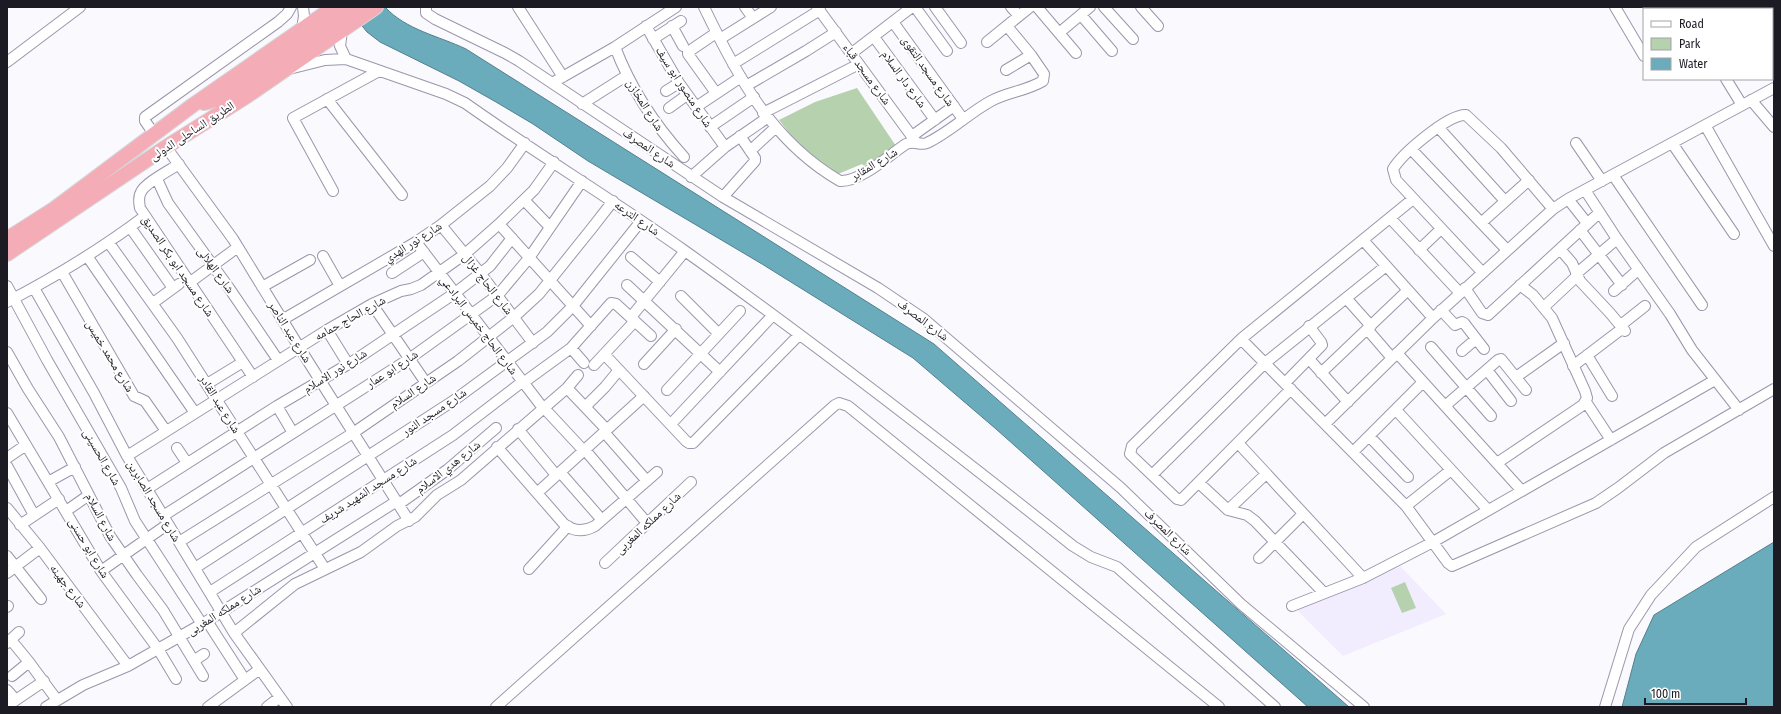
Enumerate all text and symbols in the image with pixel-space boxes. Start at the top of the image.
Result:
legend [1643,8,1773,80]
text: Road [1679,17,1704,31]
street label: شارع مسجد التقوى [898,33,958,110]
text: Park [1679,37,1701,51]
street label: شارع مسجد قباء [839,41,894,108]
street label: شارع منصور ابو سيف [652,44,715,131]
street label: شارع دار السلام [878,48,930,111]
text: Water [1679,57,1708,71]
street label: شارع المخازن [623,76,667,134]
street label: الطريق الساحلى الدولى [147,98,237,164]
street label: شارع المصرف [620,125,678,172]
street label: شارع المقابر [847,145,900,185]
street label: شارع الترعه [611,197,662,239]
street label: شارع مسجد ابو بكر الصديق [138,213,217,320]
street label: شارع نور الهدي [382,219,446,268]
street label: شارع الهلالى [194,244,238,297]
street label: شارع الحاج غزال [459,251,516,318]
street label: شارع الحاج خميس البرادعي [435,273,521,379]
street label: شارع الحاج حمامه [312,293,389,344]
street label: شارع المصرف [894,296,951,345]
street label: شارع عبد الناصر [264,298,315,366]
street label: شارع محمد خميس [82,317,137,395]
street label: شارع نور الاسلام [301,346,370,397]
street label: شارع ابو عمار [363,347,421,392]
street label: شارع عبد القادر [195,371,244,436]
street label: شارع السلام [387,371,439,412]
street label: شارع مسجد النور [398,385,470,440]
street label: شارع الحسينى [79,426,124,488]
street label: شارع هدي الاسلام [413,437,485,499]
street label: شارع مسجد الشهيد شريف [317,453,420,527]
street label: شارع مسجد الصابرين [123,458,184,545]
street label: شارع مملكه المغربى [612,489,684,558]
street label: شارع السلام [82,491,119,544]
street label: شارع المصرف [1141,506,1195,559]
street label: شارع ابو حسنى [65,515,112,581]
street label: شارع جهينه [46,561,89,611]
street label: شارع مملكه المغربى [184,582,264,639]
scale bar [1645,680,1746,706]
text: 100 m [1651,687,1680,701]

